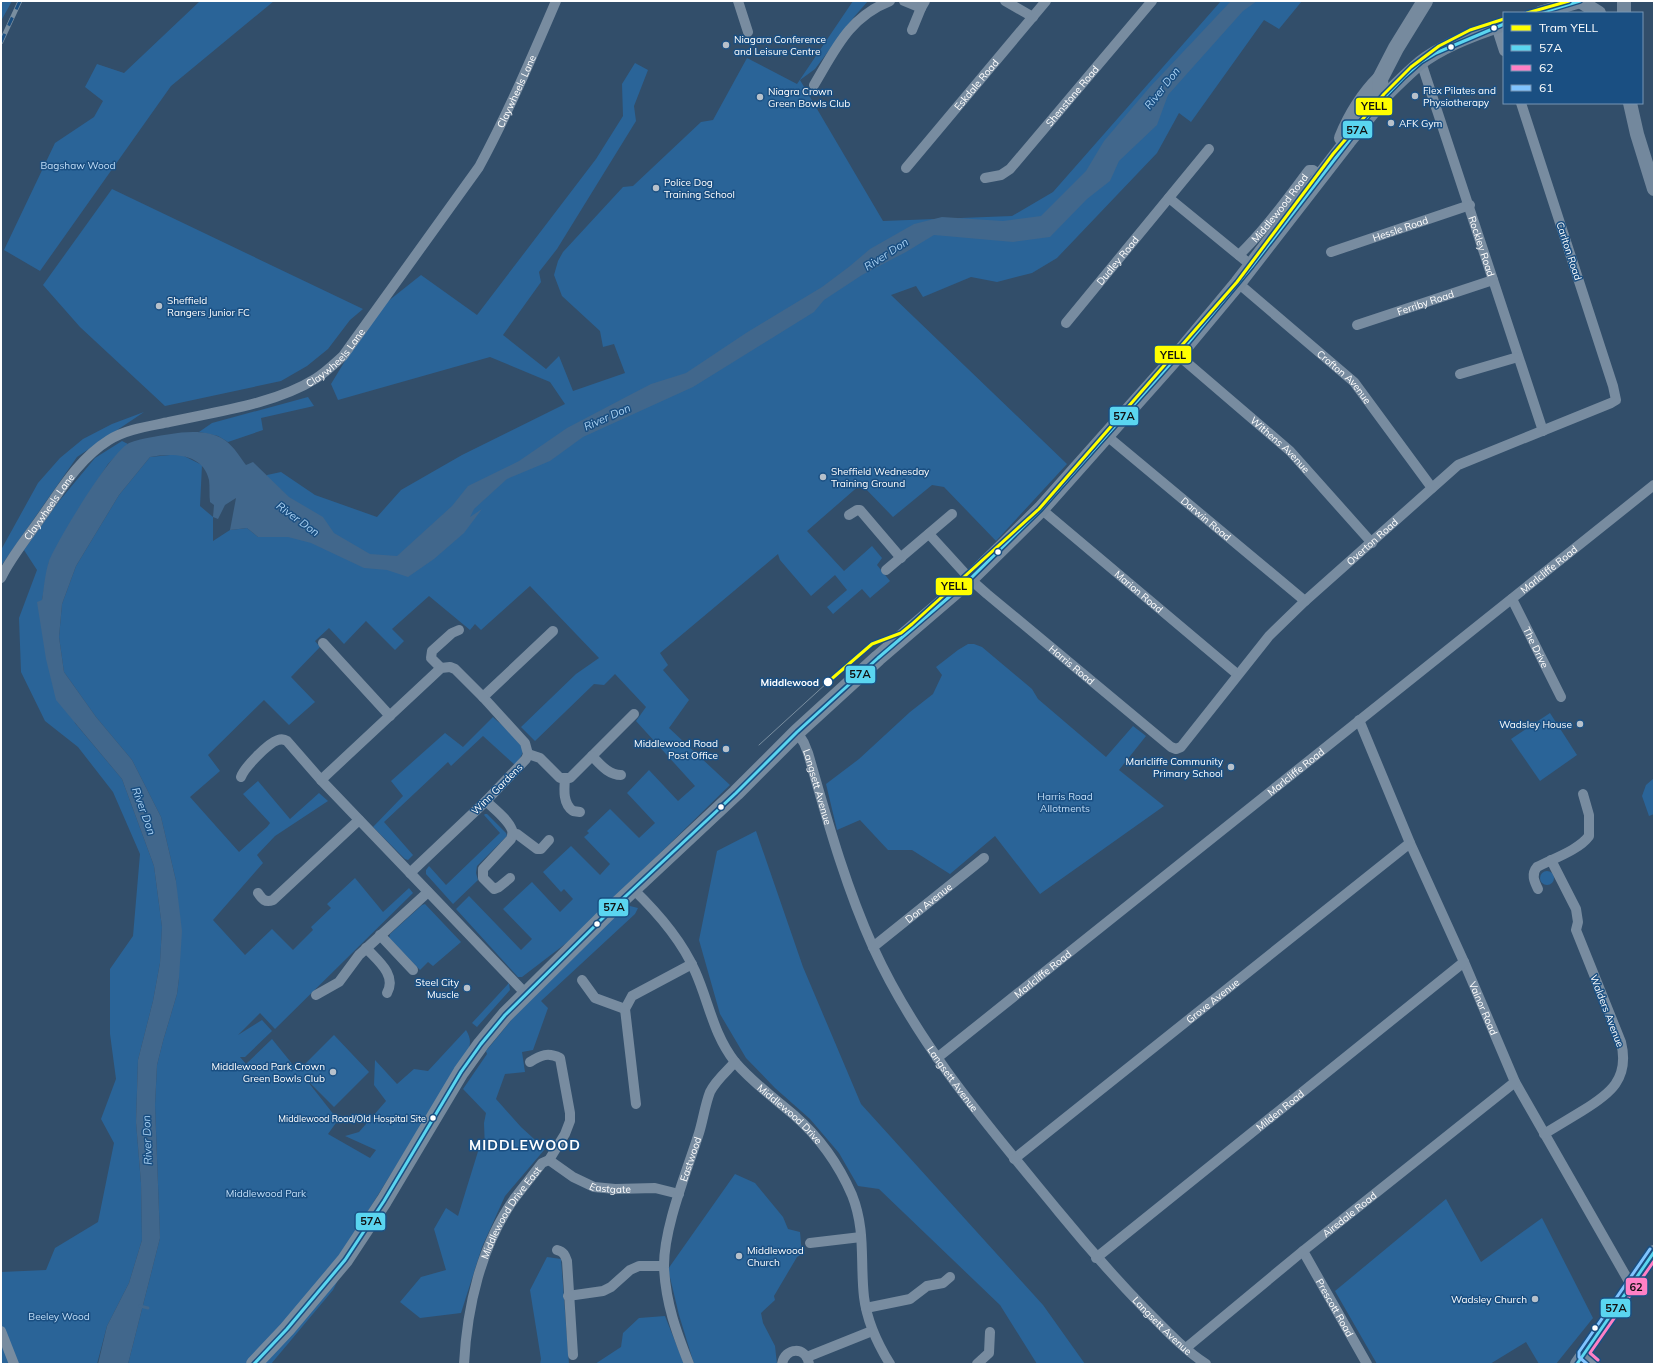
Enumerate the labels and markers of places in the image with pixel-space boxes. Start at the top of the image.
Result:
unlabelled marker [1489,23,1499,33]
place label: Niagara Conference and Leisure Centre [734,33,826,58]
marker: Niagara Conference and Leisure Centre [721,40,731,50]
unlabelled marker [1446,42,1456,52]
place label: Flex Pilates and Physiotherapy [1423,84,1496,109]
place label: Niagra Crown Green Bowls Club [768,85,850,110]
marker: Flex Pilates and Physiotherapy [1410,91,1420,101]
marker: Niagra Crown Green Bowls Club [755,92,765,102]
place label: AFK Gym [1399,117,1443,130]
marker: AFK Gym [1386,118,1396,128]
place label: Police Dog Training School [664,176,735,201]
marker: Police Dog Training School [651,183,661,193]
place label: Sheffield Rangers Junior FC [167,294,250,319]
marker: Sheffield Rangers Junior FC [154,301,164,311]
place label: Sheffield Wednesday Training Ground [831,465,930,490]
marker: Sheffield Wednesday Training Ground [818,472,828,482]
unlabelled marker [993,547,1003,557]
place label: Middlewood [761,676,819,689]
marker: Middlewood [822,676,834,688]
place label: Wadsley House [1499,718,1572,731]
marker: Wadsley House [1575,719,1585,729]
place label: Middlewood Road Post Office [634,737,718,762]
marker: Middlewood Road Post Office [721,744,731,754]
place label: Marlcliffe Community Primary School [1126,755,1224,780]
marker: Marlcliffe Community Primary School [1226,762,1236,772]
unlabelled marker [716,802,726,812]
unlabelled marker [592,919,602,929]
place label: Steel City Muscle [415,976,460,1001]
marker: Steel City Muscle [462,983,472,993]
place label: Middlewood Park Crown Green Bowls Club [211,1060,325,1085]
marker: Middlewood Park Crown Green Bowls Club [328,1067,338,1077]
place label: Middlewood Road/Old Hospital Site [278,1113,426,1124]
marker: Middlewood Road/Old Hospital Site [428,1113,438,1123]
place label: Middlewood Church [747,1244,804,1269]
marker: Middlewood Church [734,1251,744,1261]
place label: Wadsley Church [1451,1293,1527,1306]
marker: Wadsley Church [1530,1294,1540,1304]
unlabelled marker [1590,1323,1600,1333]

